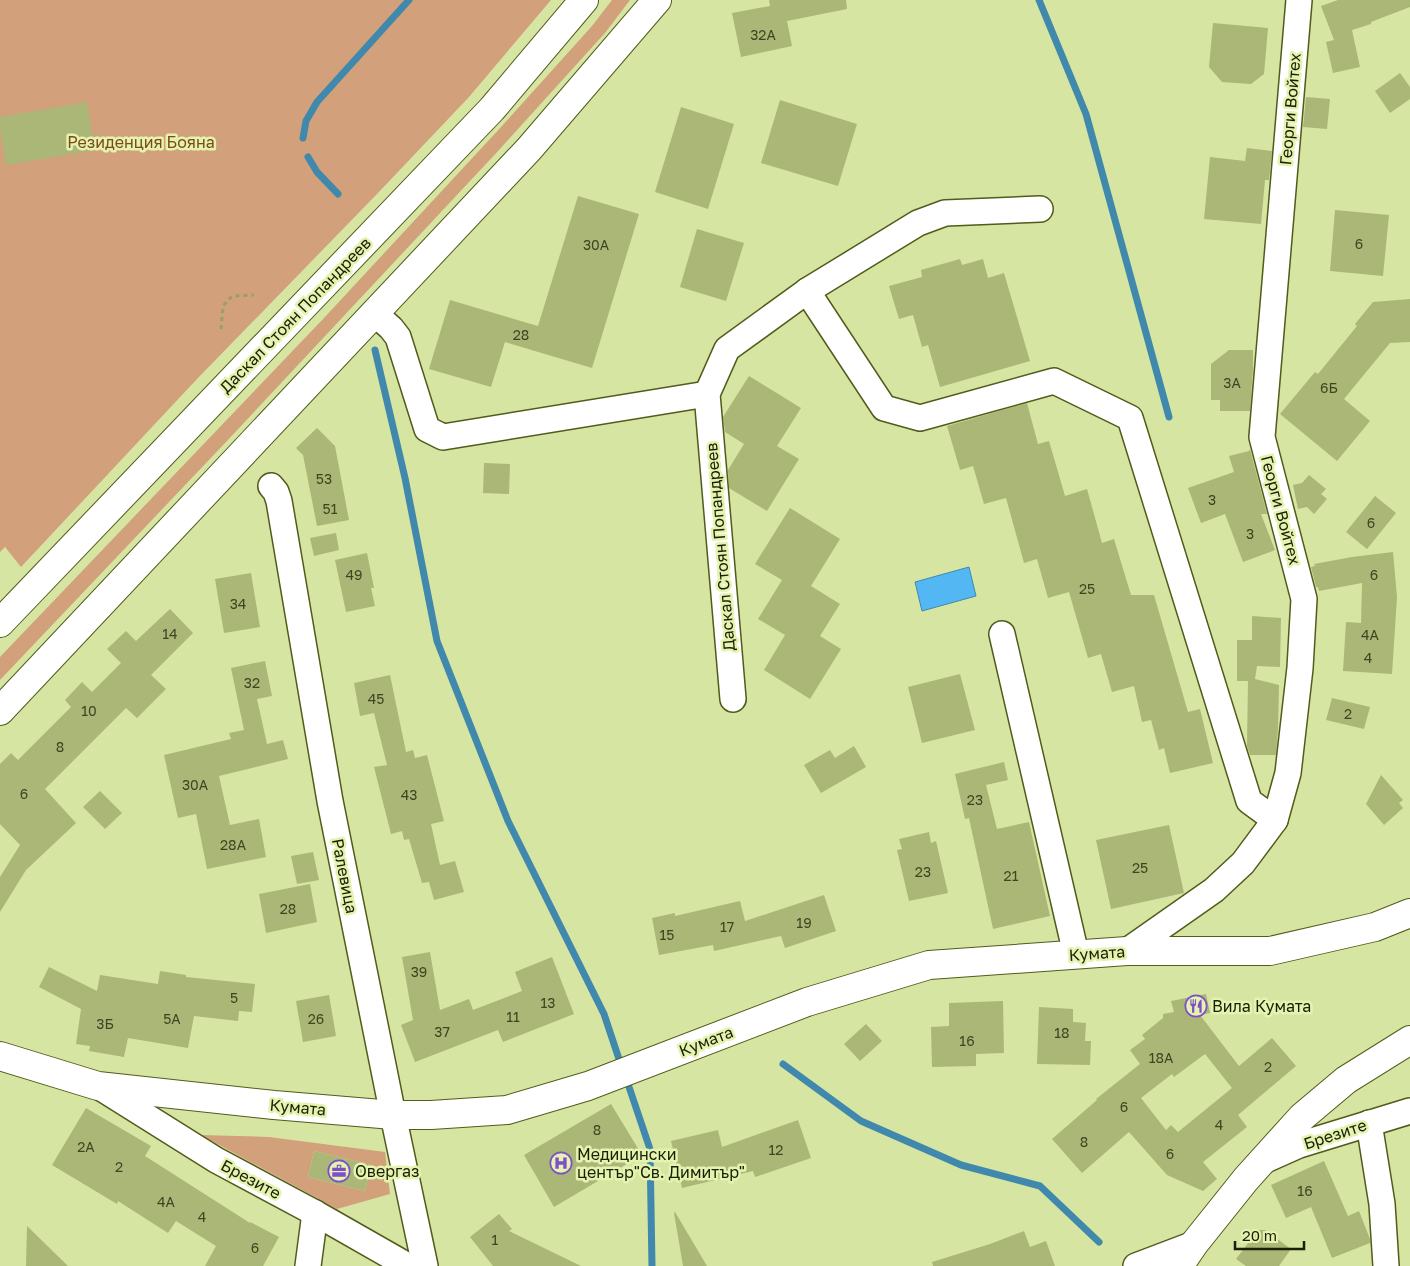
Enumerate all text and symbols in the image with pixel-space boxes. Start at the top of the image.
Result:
house number: 32А [750,26,776,43]
street label: Георги Войтех [1275,52,1305,166]
park label: Резиденция Бояна [67,132,215,152]
street label: Даскал Стоян Попандреев [215,233,375,397]
house number: 6 [1355,235,1363,252]
house number: 30А [583,236,610,253]
house number: 28 [513,326,529,343]
house number: 3А [1223,374,1241,391]
house number: 6Б [1320,379,1338,396]
street label: Даскал Стоян Попандреев [701,442,739,652]
street label: Георги Войтех [1257,453,1305,567]
house number: 53 [316,470,332,487]
house number: 3 [1208,491,1216,508]
house number: 51 [323,500,338,517]
house number: 6 [1367,514,1375,531]
house number: 3 [1246,525,1254,542]
house number: 49 [345,566,363,583]
house number: 6 [1370,566,1378,583]
house number: 25 [1079,580,1095,597]
house number: 34 [230,595,246,612]
house number: 14 [162,625,178,642]
house number: 4А [1361,626,1380,643]
house number: 4 [1364,649,1372,666]
house number: 32 [244,674,260,691]
house number: 45 [368,690,384,707]
house number: 10 [81,702,97,719]
house number: 2 [1344,705,1352,722]
house number: 8 [56,738,64,755]
house number: 30А [182,776,209,793]
house number: 6 [20,785,28,802]
house number: 43 [401,786,417,803]
house number: 23 [967,791,983,808]
house number: 28А [220,836,247,853]
street label: Ралевица [328,837,362,915]
house number: 25 [1132,859,1148,876]
house number: 23 [915,863,931,880]
house number: 21 [1004,867,1019,884]
house number: 28 [280,900,296,917]
house number: 19 [796,914,812,931]
house number: 17 [720,918,734,935]
house number: 15 [660,926,674,943]
street label: Кумата [1068,941,1126,965]
house number: 39 [411,963,427,980]
house number: 5 [230,989,238,1006]
house number: 13 [541,994,555,1011]
restaurant icon: Вила Кумата [1184,994,1208,1018]
place label: Вила Кумата [1212,996,1311,1016]
house number: 11 [506,1008,520,1025]
house number: 5А [163,1010,181,1027]
house number: 26 [308,1010,324,1027]
house number: 3Б [96,1015,114,1032]
street label: Кумата [676,1022,736,1060]
house number: 37 [434,1023,450,1040]
house number: 18 [1054,1024,1070,1041]
house number: 16 [959,1032,975,1049]
house number: 18А [1149,1049,1174,1066]
house number: 2 [1264,1058,1272,1075]
street label: Кумата [269,1095,327,1119]
house number: 6 [1120,1098,1128,1115]
street label: Брезите [1301,1114,1369,1154]
house number: 4 [1215,1116,1223,1133]
house number: 8 [593,1121,601,1138]
house number: 8 [1080,1133,1088,1150]
house number: 2А [77,1138,95,1155]
house number: 12 [769,1141,783,1158]
place label: Медицински център"Св. Димитър" [577,1144,745,1182]
house number: 6 [1166,1145,1174,1162]
hospital icon: Медицински център"Св. Димитър" [549,1151,573,1175]
street label: Брезите [218,1155,284,1203]
house number: 2 [115,1158,123,1175]
office icon: Овергаз [327,1159,351,1183]
place label: Овергаз [355,1161,419,1181]
house number: 16 [1297,1182,1313,1199]
house number: 4А [157,1193,176,1210]
house number: 4 [198,1208,206,1225]
scale bar [1235,1218,1304,1250]
text: 20 m [1242,1226,1277,1244]
house number: 1 [492,1231,499,1248]
house number: 6 [251,1239,259,1256]

